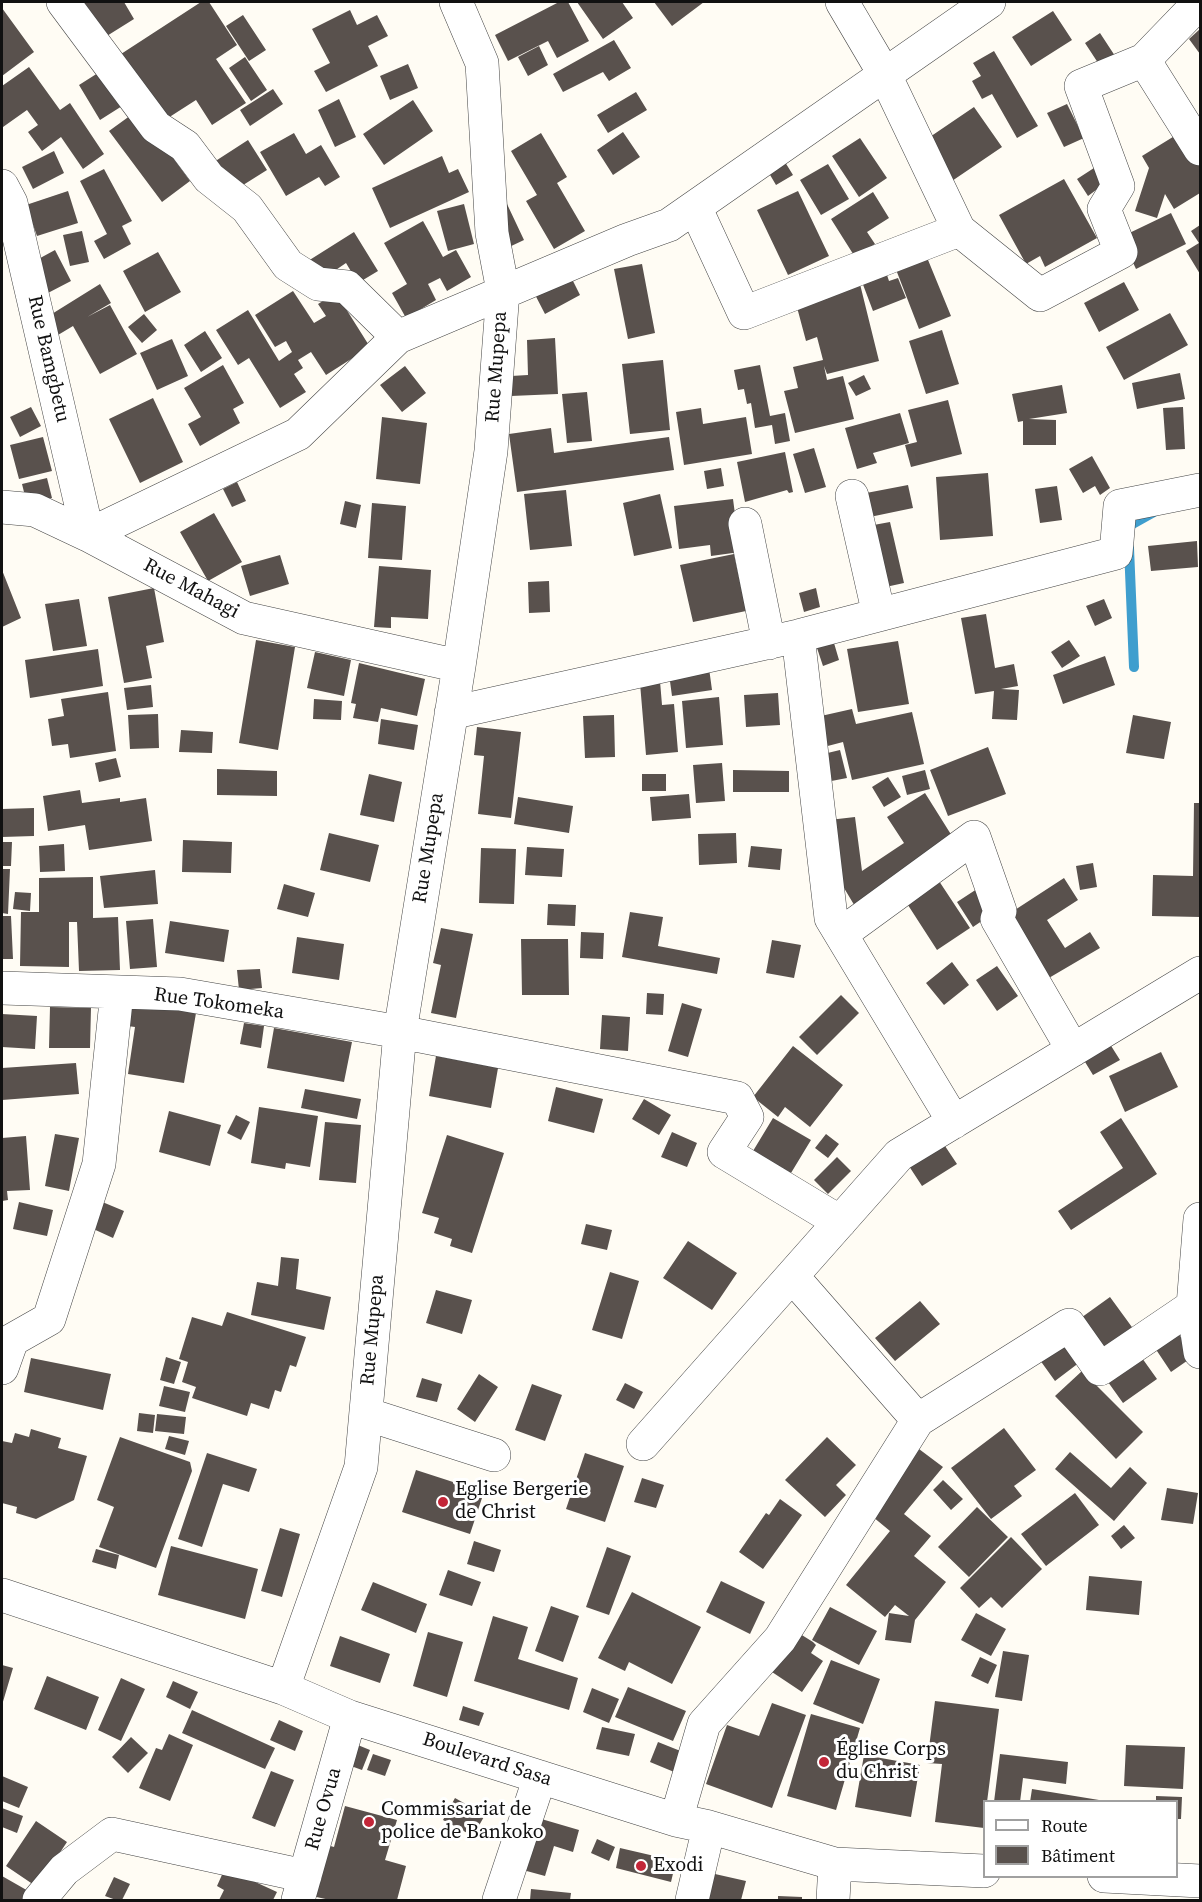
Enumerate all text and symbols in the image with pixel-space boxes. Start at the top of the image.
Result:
street label: Rue Bamgbetu [22,293,74,425]
street label: Rue Mupepa [481,310,513,424]
street label: Rue Mahagi [139,554,243,624]
street label: Rue Mupepa [408,791,450,905]
street label: Rue Tokomeka [152,983,286,1025]
street label: Rue Mupepa [356,1273,390,1387]
place label: Eglise Bergerie de Christ [455,1478,588,1525]
marker: Eglise Bergerie de Christ [436,1495,450,1509]
street label: Boulevard Sasa [419,1728,555,1792]
place label: Église Corps du Christ [836,1738,946,1785]
marker: Église Corps du Christ [817,1755,831,1769]
street label: Rue Ovua [301,1765,347,1853]
place label: Commissariat de police de Bankoko [381,1798,544,1845]
legend [983,1800,1178,1878]
text: Route [1041,1813,1088,1838]
marker: Commissariat de police de Bankoko [362,1815,376,1829]
text: Bâtiment [1041,1843,1115,1868]
place label: Exodi [653,1854,703,1878]
marker: Exodi [634,1859,648,1873]

